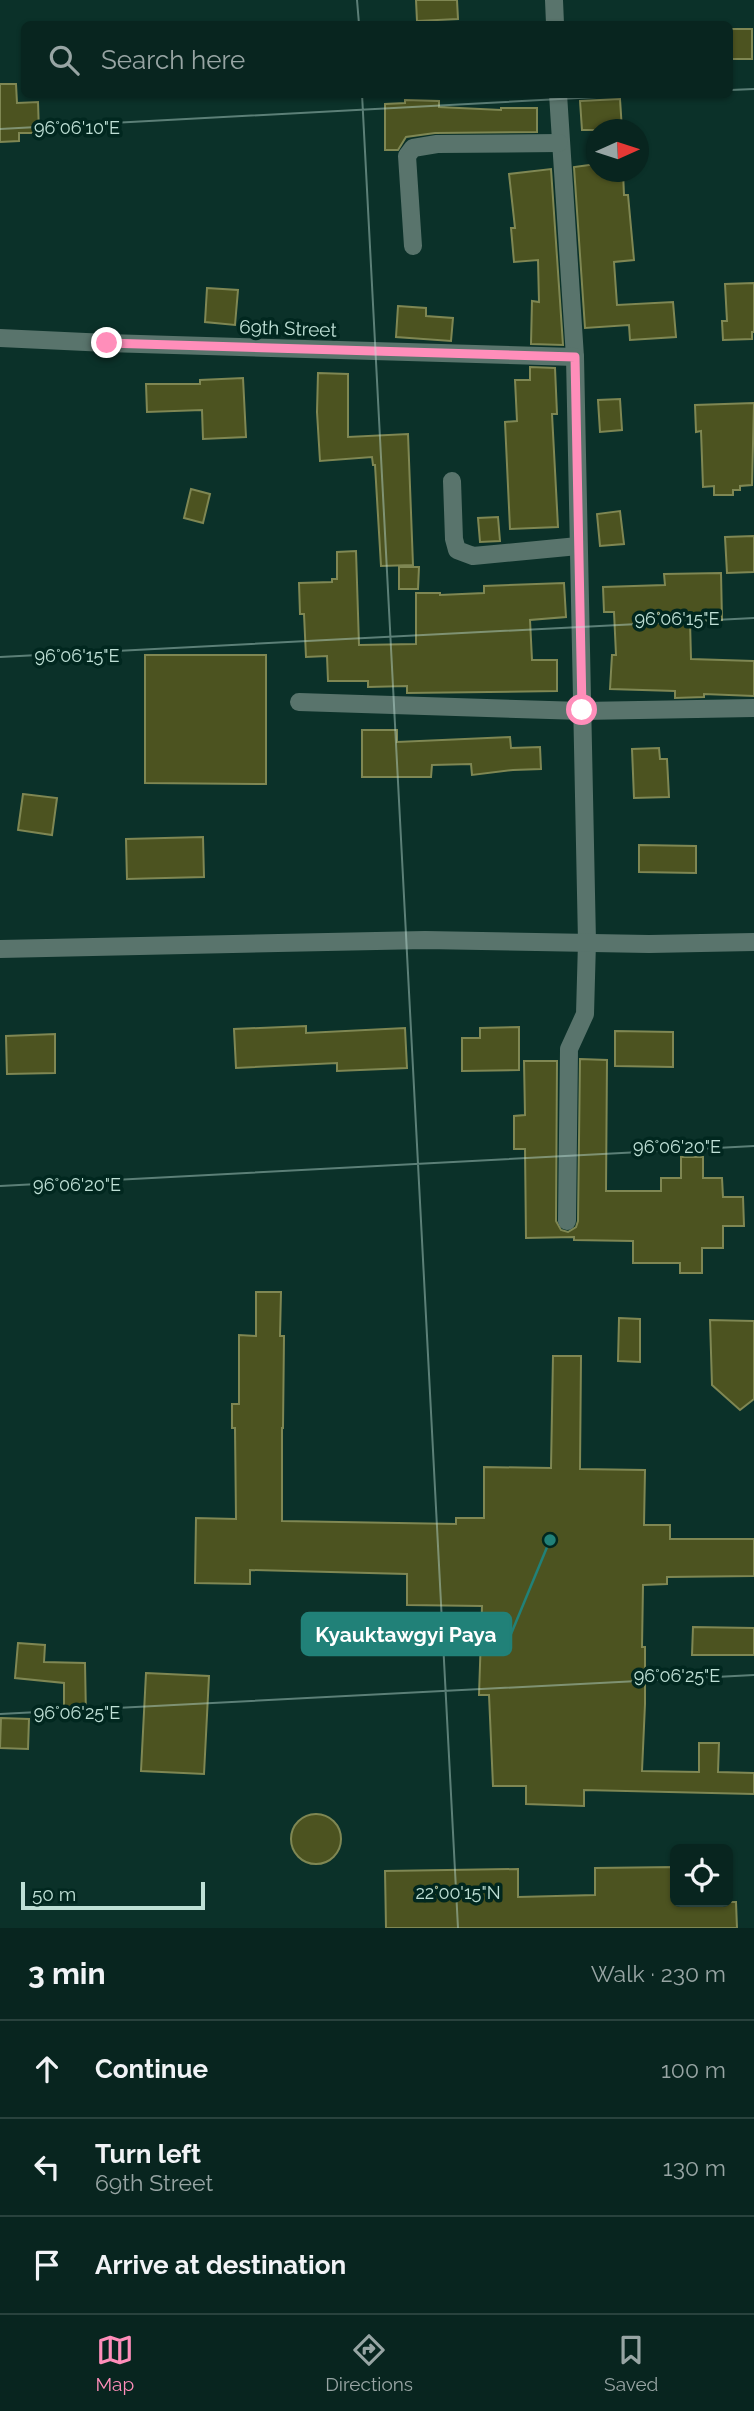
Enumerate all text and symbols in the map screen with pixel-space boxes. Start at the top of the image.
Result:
search box [21,21,733,98]
icon: search [45,41,83,79]
text: Search here [101,45,245,75]
text: 96°06'10"E [34,117,120,138]
north arrow [586,119,649,182]
street label: 69th Street [239,315,338,341]
route end [91,327,122,358]
text: 96°06'15"E [635,608,720,629]
text: 96°06'15"E [35,645,120,666]
route start [566,694,597,725]
text: 96°06'20"E [633,1136,721,1157]
text: 96°06'20"E [33,1174,121,1195]
callout: Kyauktawgyi Paya [302,1613,511,1655]
text: Kyauktawgyi Paya [315,1622,497,1647]
text: 96°06'25"E [634,1665,720,1686]
text: 96°06'25"E [34,1702,120,1723]
map controls [670,1844,733,1907]
button: locate [670,1844,733,1907]
scale bar [21,1879,205,1911]
text: 22°00'15"N [415,1882,501,1903]
text: 50 m [32,1883,76,1905]
text: 3 min [28,1956,106,1991]
text: Walk · 230 m [591,1960,726,1987]
icon: ahead [28,2050,66,2088]
text: Continue [95,2054,208,2084]
text: 100 m [661,2056,726,2083]
text: Turn left [95,2139,201,2169]
icon: left [28,2148,66,2186]
text: 130 m [663,2154,726,2181]
text: 69th Street [95,2169,213,2196]
icon: arrive [28,2246,66,2284]
text: Arrive at destination [95,2250,346,2280]
tab: Map [96,2331,134,2395]
tab: Directions [325,2331,413,2395]
tab: Saved [604,2331,658,2395]

